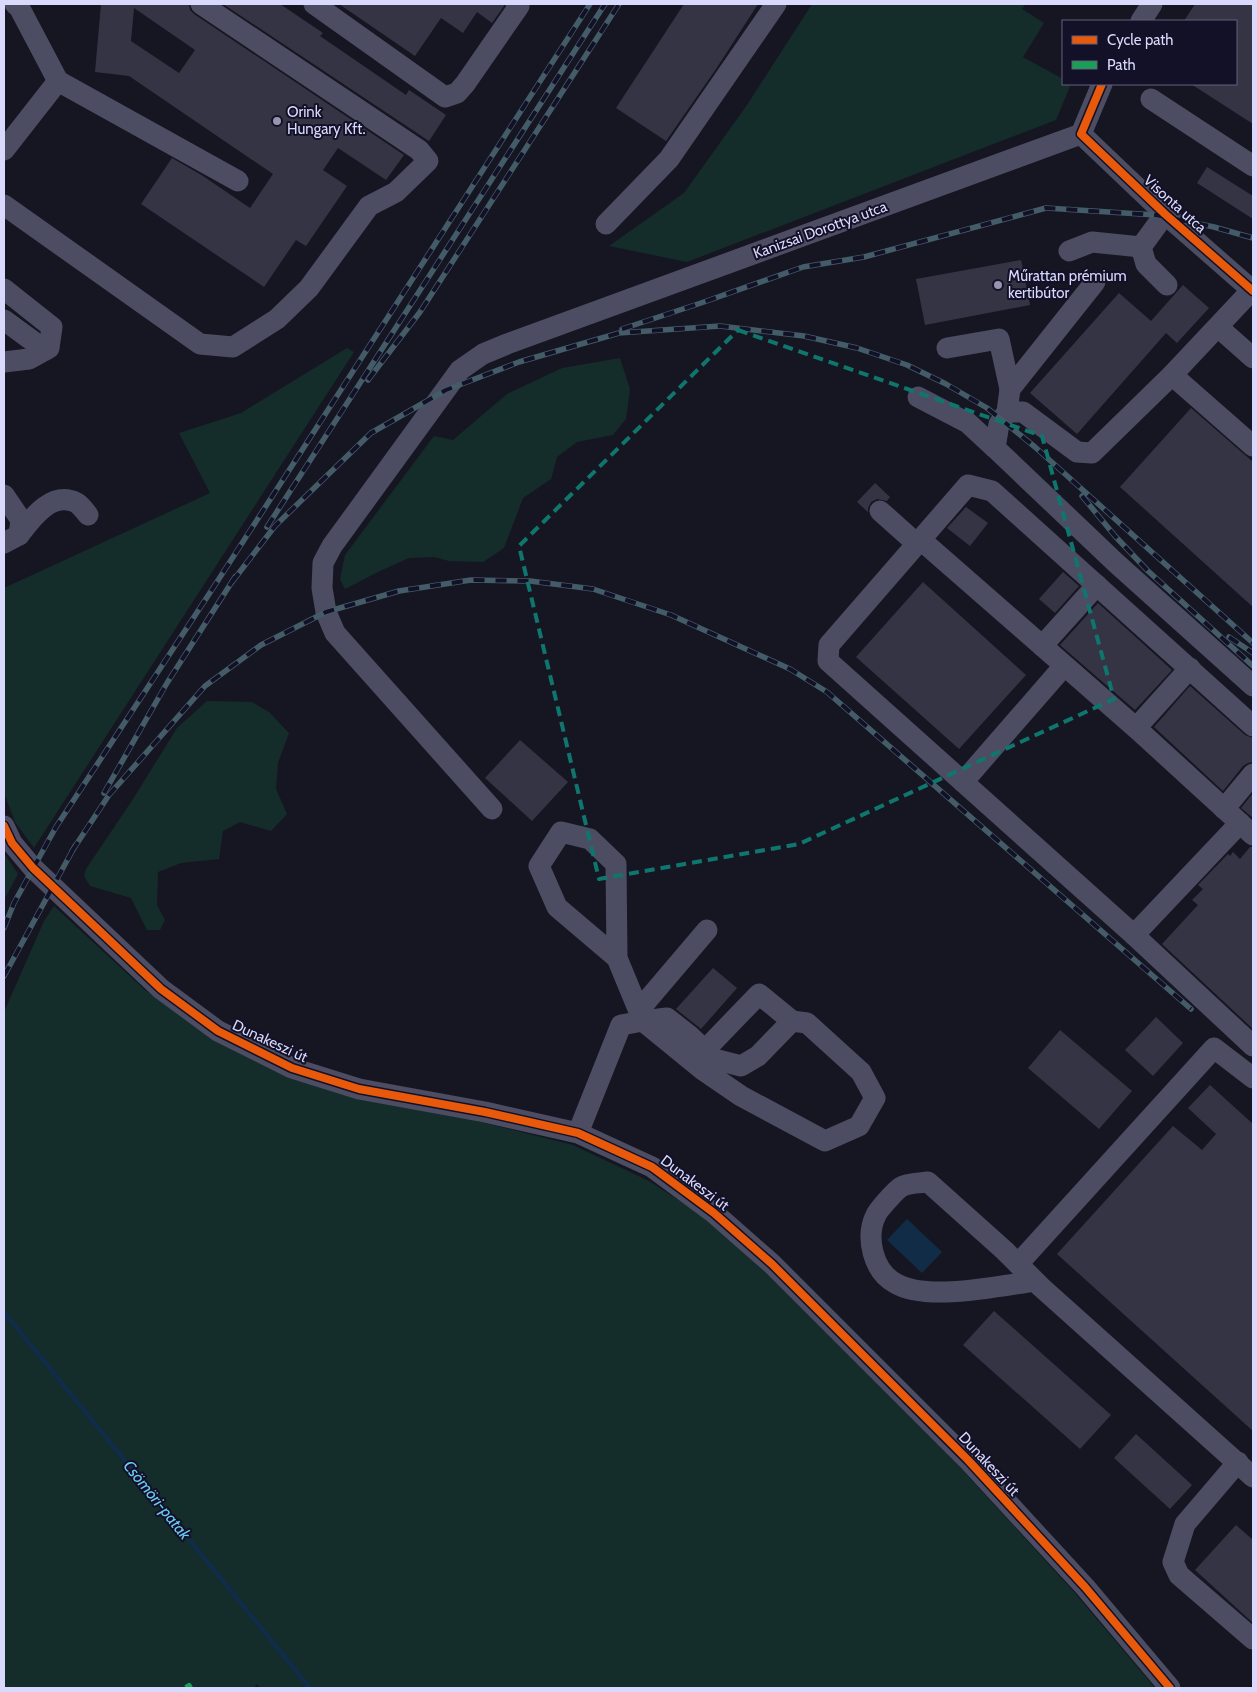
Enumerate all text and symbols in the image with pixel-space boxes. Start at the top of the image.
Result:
legend [1062,20,1237,85]
text: Cycle path [1107,31,1173,49]
text: Path [1107,56,1136,74]
place label: Orink Hungary Kft. [287,103,366,138]
marker: Orink Hungary Kft. [271,115,283,127]
street label: Visonta utca [1140,171,1211,237]
street label: Kanizsai Dorottya utca [751,197,890,263]
place label: Műrattan prémium kertibútor [1008,267,1127,302]
marker: Műrattan prémium kertibútor [992,279,1004,291]
street label: Dunakeszi út [229,1016,311,1066]
street label: Dunakeszi út [657,1151,733,1215]
street label: Dunakeszi út [955,1428,1023,1500]
water label: Csömöri-patak [119,1457,195,1544]

